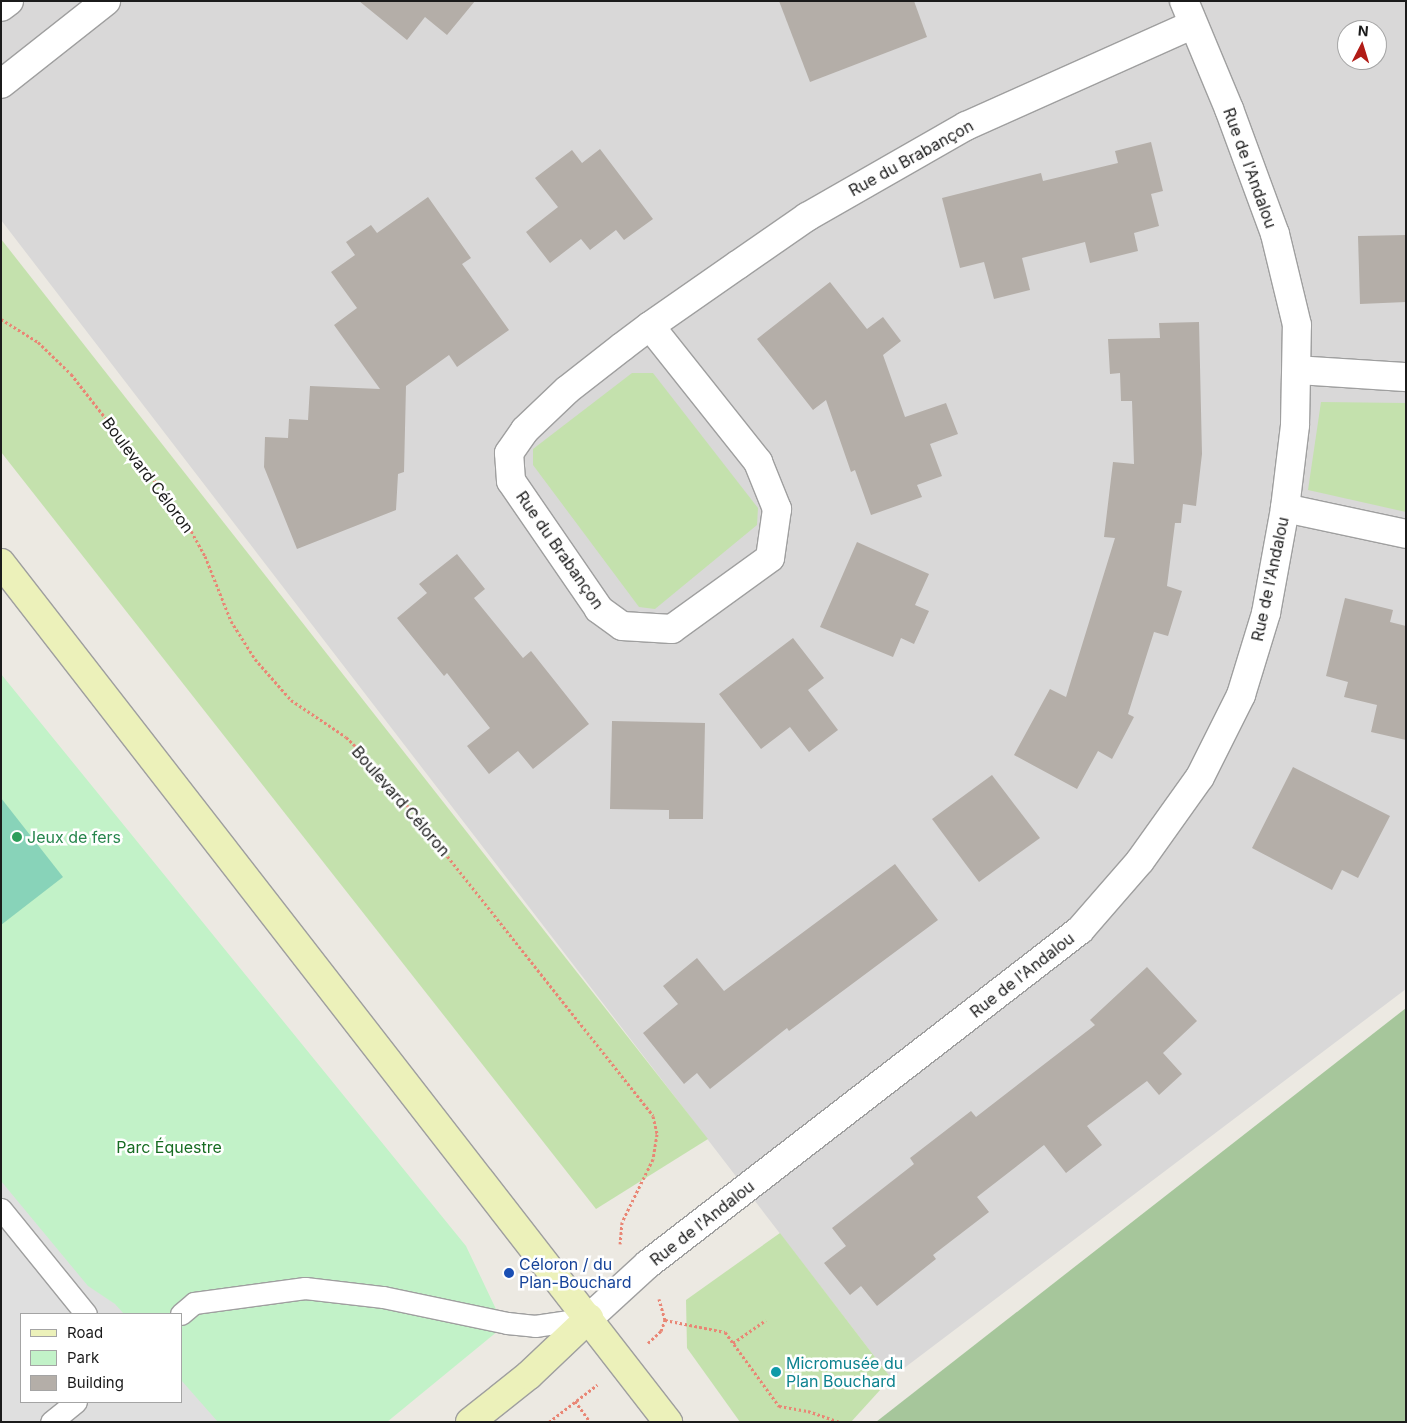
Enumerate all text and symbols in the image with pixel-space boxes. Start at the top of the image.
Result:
north arrow [1337,20,1387,70]
text: N [1357,22,1369,39]
street label: Rue de l'Andalou [1219,105,1281,231]
street label: Rue du Brabançon [845,116,977,200]
street label: Boulevard Céloron [98,413,198,537]
street label: Rue du Brabançon [512,487,608,613]
street label: Rue de l'Andalou [1247,515,1293,643]
street label: Boulevard Céloron [348,742,454,860]
place label: Jeux de fers [27,827,121,847]
marker: Jeux de fers [11,831,23,843]
street label: Rue de l'Andalou [966,928,1078,1022]
park label: Parc Équestre [116,1137,222,1157]
street label: Rue de l'Andalou [646,1176,758,1270]
place label: Céloron / du Plan-Bouchard [519,1254,632,1292]
marker: Céloron / du Plan-Bouchard [503,1267,515,1279]
legend [20,1313,182,1403]
text: Road [67,1323,103,1342]
text: Park [67,1348,99,1367]
place label: Micromusée du Plan Bouchard [786,1353,903,1391]
marker: Micromusée du Plan Bouchard [770,1366,782,1378]
text: Building [67,1373,124,1392]

